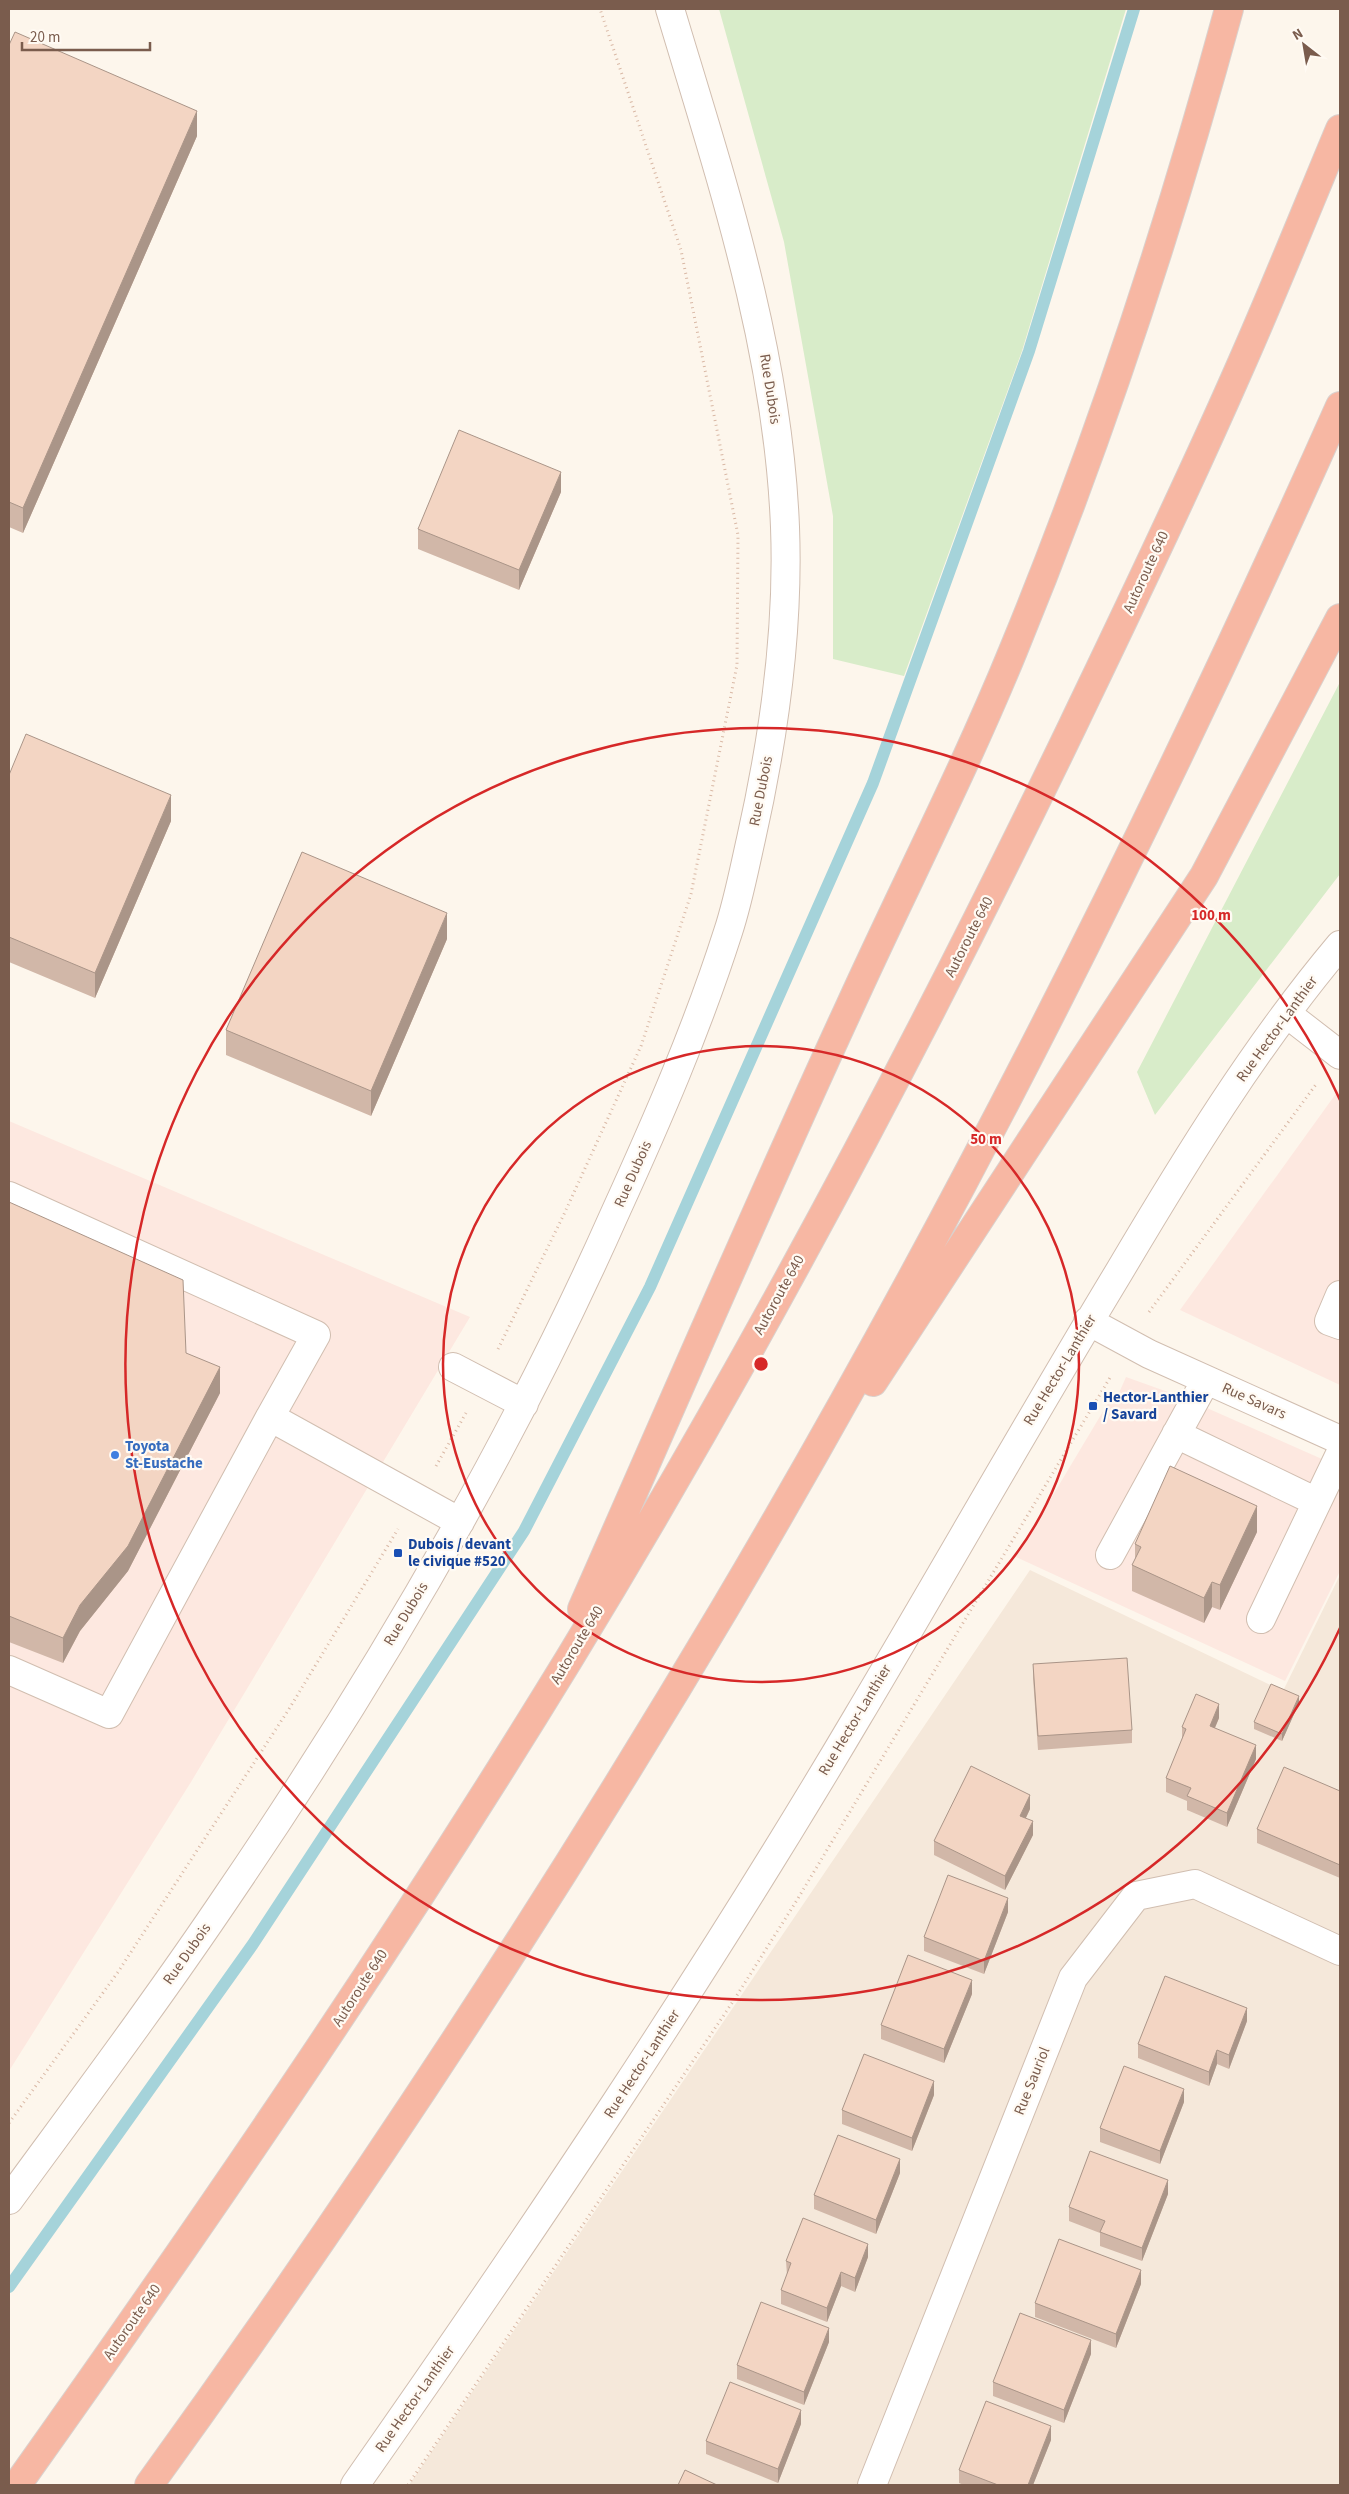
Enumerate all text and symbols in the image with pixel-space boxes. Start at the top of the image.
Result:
scale bar [22,20,150,52]
north arrow [1279,20,1329,70]
text: N [1289,24,1307,46]
text: 20 m [30,27,60,48]
street label: Rue Dubois [754,352,786,426]
street label: Autoroute 640 [1118,528,1174,616]
street label: Rue Dubois [744,754,778,828]
street label: Autoroute 640 [940,893,998,981]
text: 100 m [1191,905,1231,926]
street label: Rue Hector-Lanthier [1231,971,1323,1086]
text: 50 m [970,1129,1002,1150]
street label: Rue Dubois [609,1137,657,1211]
street label: Autoroute 640 [748,1251,810,1339]
street label: Rue Hector-Lanthier [1019,1310,1102,1429]
centre of rings [752,1355,770,1373]
street label: Rue Savars [1218,1377,1290,1425]
place label: Hector-Lanthier / Savard [1103,1387,1209,1425]
marker: Hector-Lanthier / Savard [1087,1400,1099,1412]
place label: Toyota St-Eustache [125,1436,203,1474]
marker: Toyota St-Eustache [109,1449,121,1461]
place label: Dubois / devant le civique #520 [408,1534,511,1572]
marker: Dubois / devant le civique #520 [392,1547,404,1559]
street label: Rue Dubois [379,1578,433,1650]
street label: Autoroute 640 [545,1602,609,1688]
street label: Rue Hector-Lanthier [814,1660,897,1779]
street label: Rue Dubois [158,1919,216,1989]
street label: Autoroute 640 [327,1945,393,2031]
street label: Rue Hector-Lanthier [599,2005,686,2123]
street label: Rue Sauriol [1009,2044,1055,2118]
street label: Autoroute 640 [98,2280,166,2364]
street label: Rue Hector-Lanthier [370,2341,460,2457]

